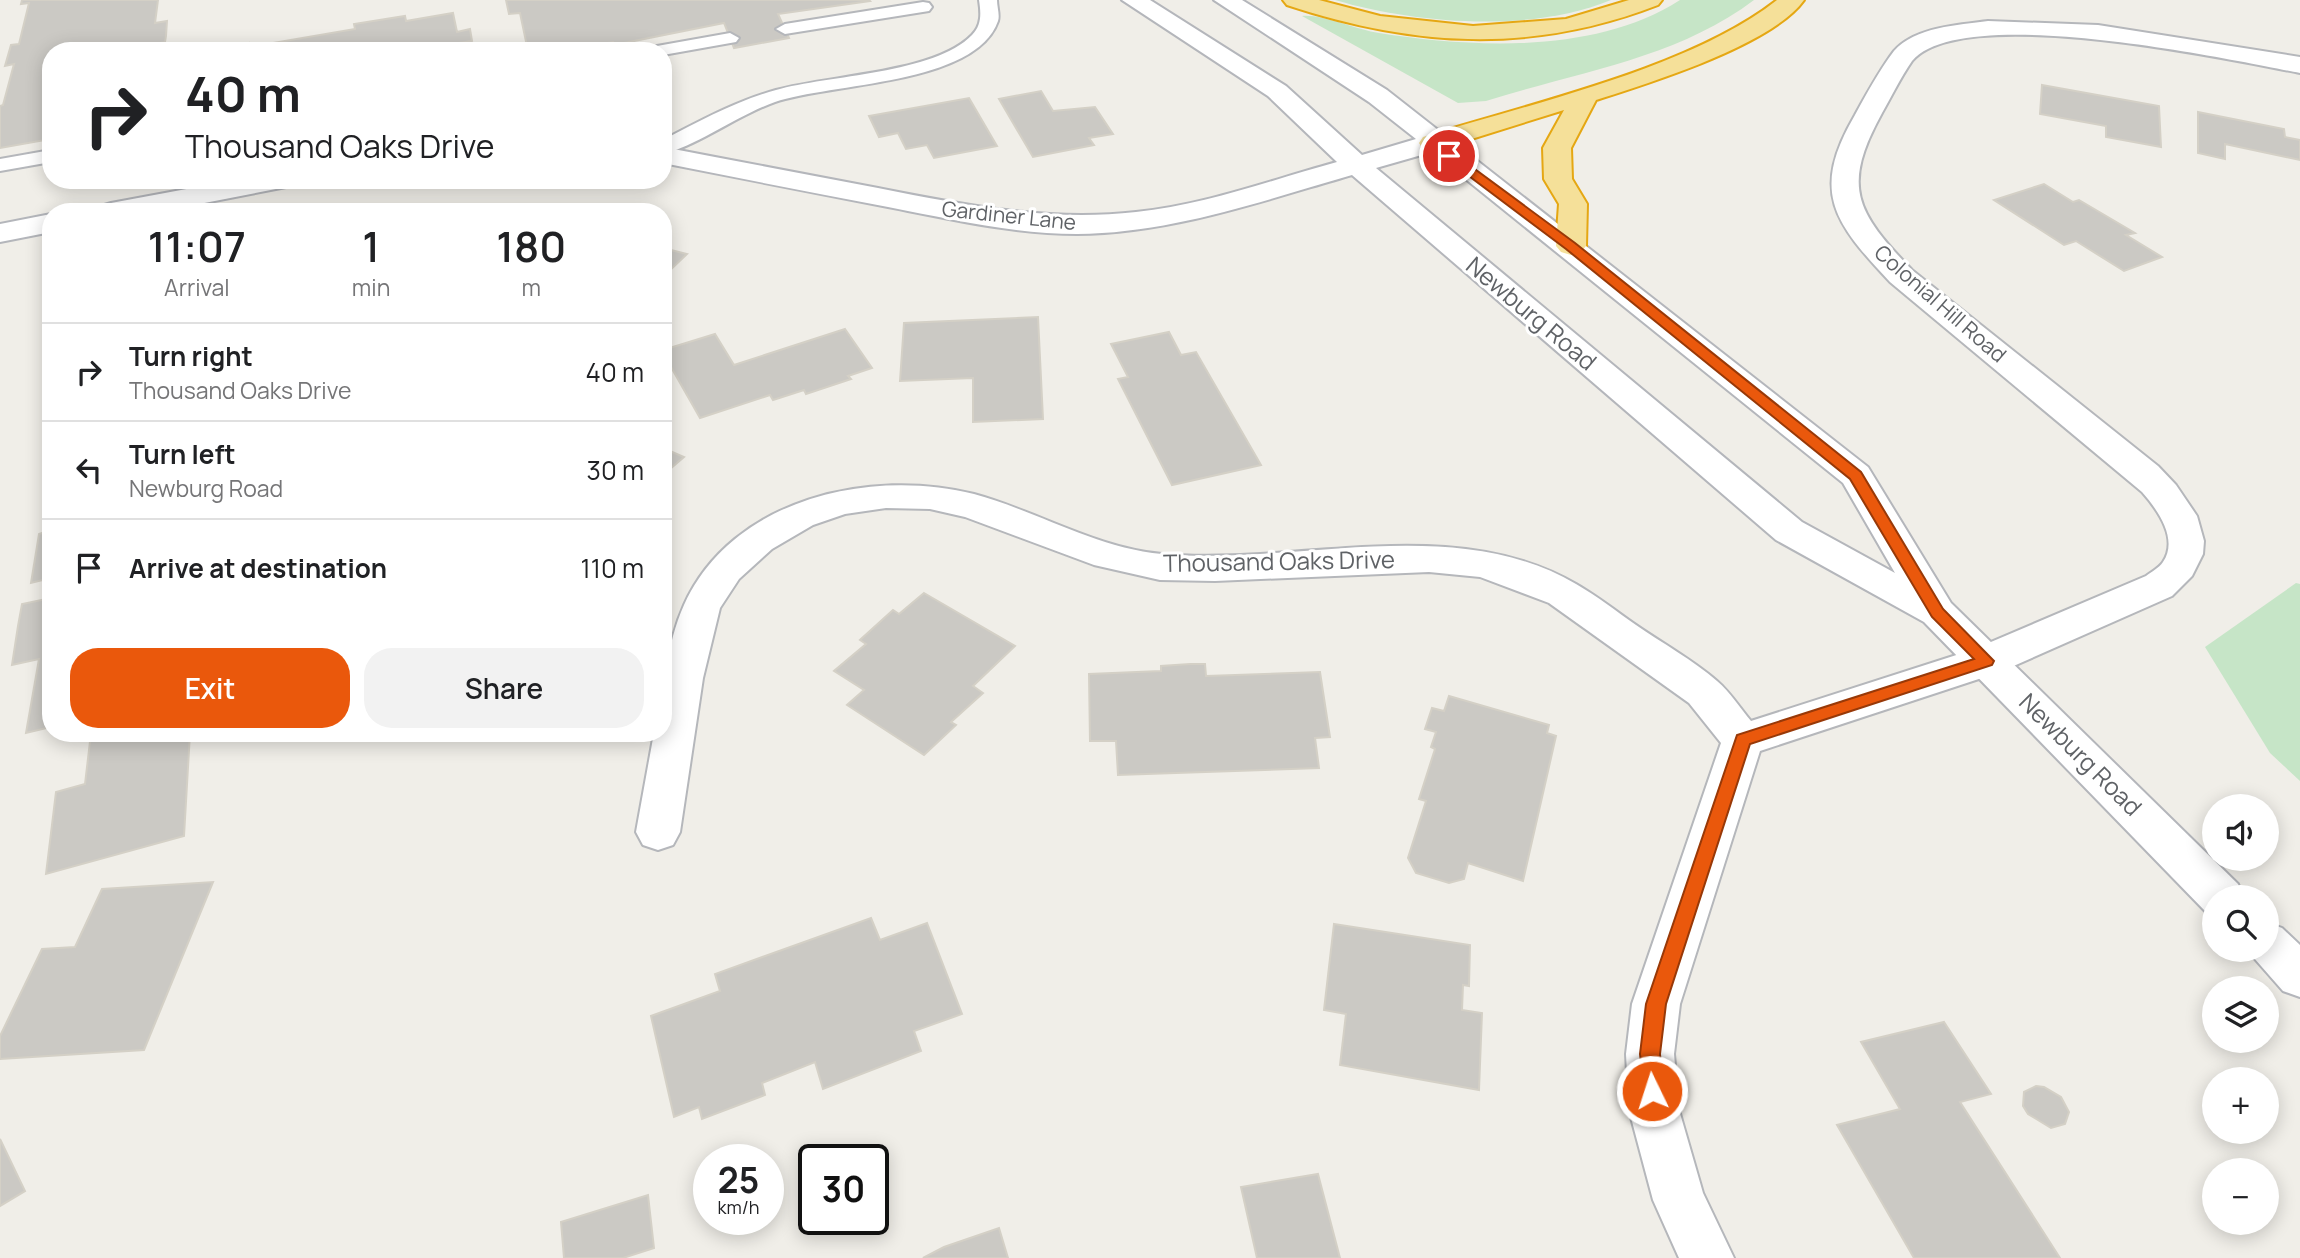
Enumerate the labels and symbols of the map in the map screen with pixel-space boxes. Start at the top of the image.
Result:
pin [1419,126,1479,186]
street label: Gardiner Lane [941,194,1078,236]
street label: Colonial Hill Road [1869,238,2012,368]
street label: Newburg Road [1460,248,1604,377]
street label: Thousand Oaks Drive [1163,542,1395,579]
street label: Newburg Road [2012,685,2150,823]
position arrow [1615,1054,1689,1128]
speed limit sign: 30 [798,1144,889,1235]

